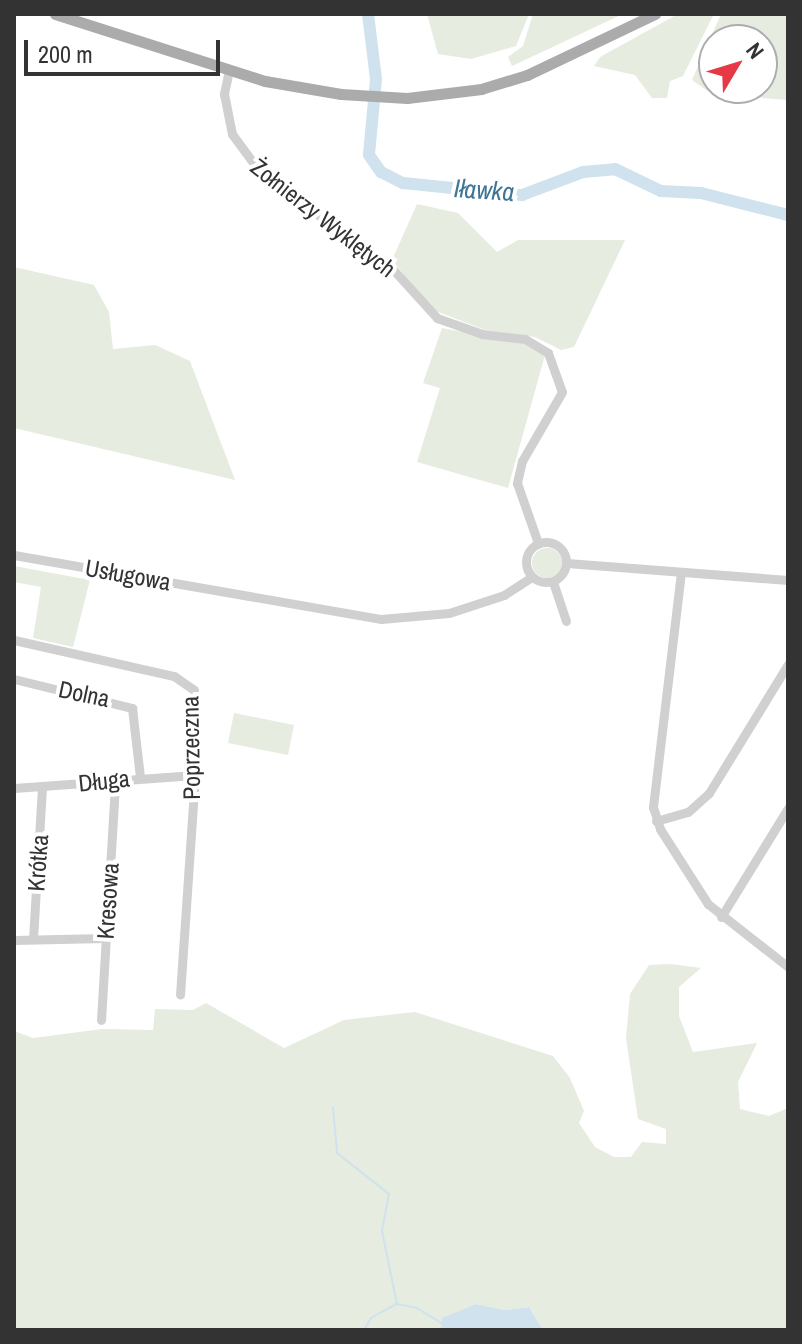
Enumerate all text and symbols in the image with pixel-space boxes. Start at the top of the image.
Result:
scale bar [28,24,224,74]
north arrow [698,24,778,104]
text: N [740,36,771,65]
text: 200 m [38,38,93,70]
street label: Żołnierzy Wyklętych [245,153,401,283]
water label: Iławka [453,172,515,208]
street label: Usługowa [83,553,173,597]
street label: Dolna [56,675,112,713]
street label: Poprzeczna [176,696,206,800]
street label: Długa [77,764,131,798]
street label: Krótka [22,834,54,892]
street label: Kresowa [91,862,125,940]

